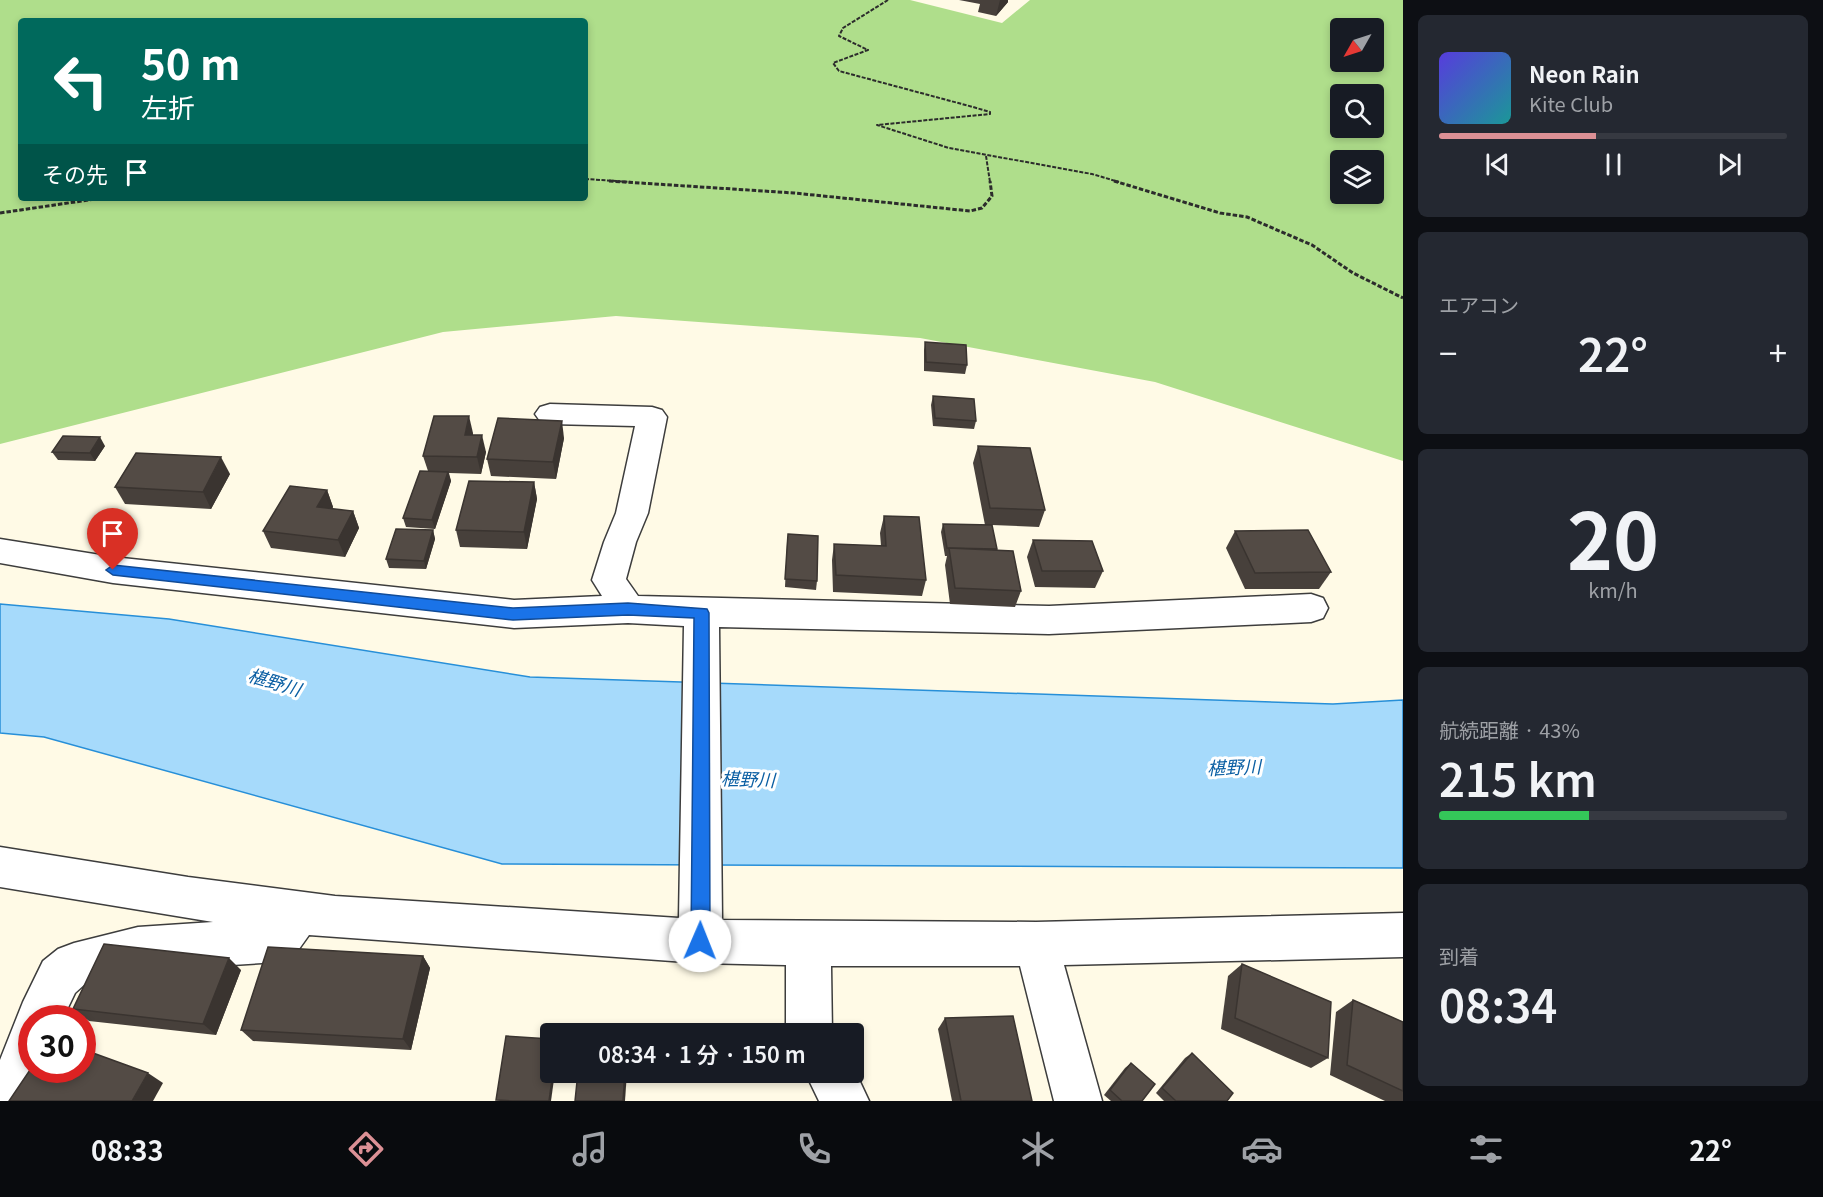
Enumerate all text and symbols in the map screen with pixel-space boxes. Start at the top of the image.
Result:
north arrow [1330,18,1384,72]
map controls [1330,18,1384,204]
text: 50 m [141,31,241,92]
icon: left [42,42,120,120]
text: Neon Rain [1529,57,1640,89]
button: search [1330,84,1384,138]
text: 左折 [141,87,195,126]
text: Kite Club [1529,89,1613,118]
icon: previous [1481,148,1514,181]
icon: pause [1597,148,1630,181]
icon: next [1713,148,1746,181]
button: layers [1330,150,1384,204]
icon: arrive [120,156,153,189]
text: その先 [42,157,108,189]
text: エアコン [1439,290,1519,319]
text: 22° [1578,320,1648,385]
text: − [1439,328,1457,376]
text: + [1769,328,1787,376]
text: 20 [1567,480,1659,592]
pin [87,508,138,570]
icon: arrive [96,517,129,550]
text: km/h [1588,575,1638,604]
water label: 椹野川 [245,661,307,702]
text: 航続距離 · 43% [1439,715,1580,744]
text: 215 km [1439,745,1597,810]
water label: 椹野川 [1207,752,1263,780]
water label: 椹野川 [721,764,777,792]
position arrow [668,909,732,973]
text: 到着 [1439,941,1479,970]
text: 08:34 [1439,971,1557,1036]
speed limit sign: 30 [18,1005,96,1083]
text: 08:34 · 1 分 · 150 m [598,1037,806,1069]
icon: directions [345,1128,387,1170]
icon: music [569,1128,611,1170]
icon: phone [793,1128,835,1170]
icon: climate [1017,1128,1059,1170]
icon: car [1241,1128,1283,1170]
icon: filters [1465,1128,1507,1170]
text: 08:33 [91,1130,163,1169]
text: 22° [1689,1130,1732,1169]

